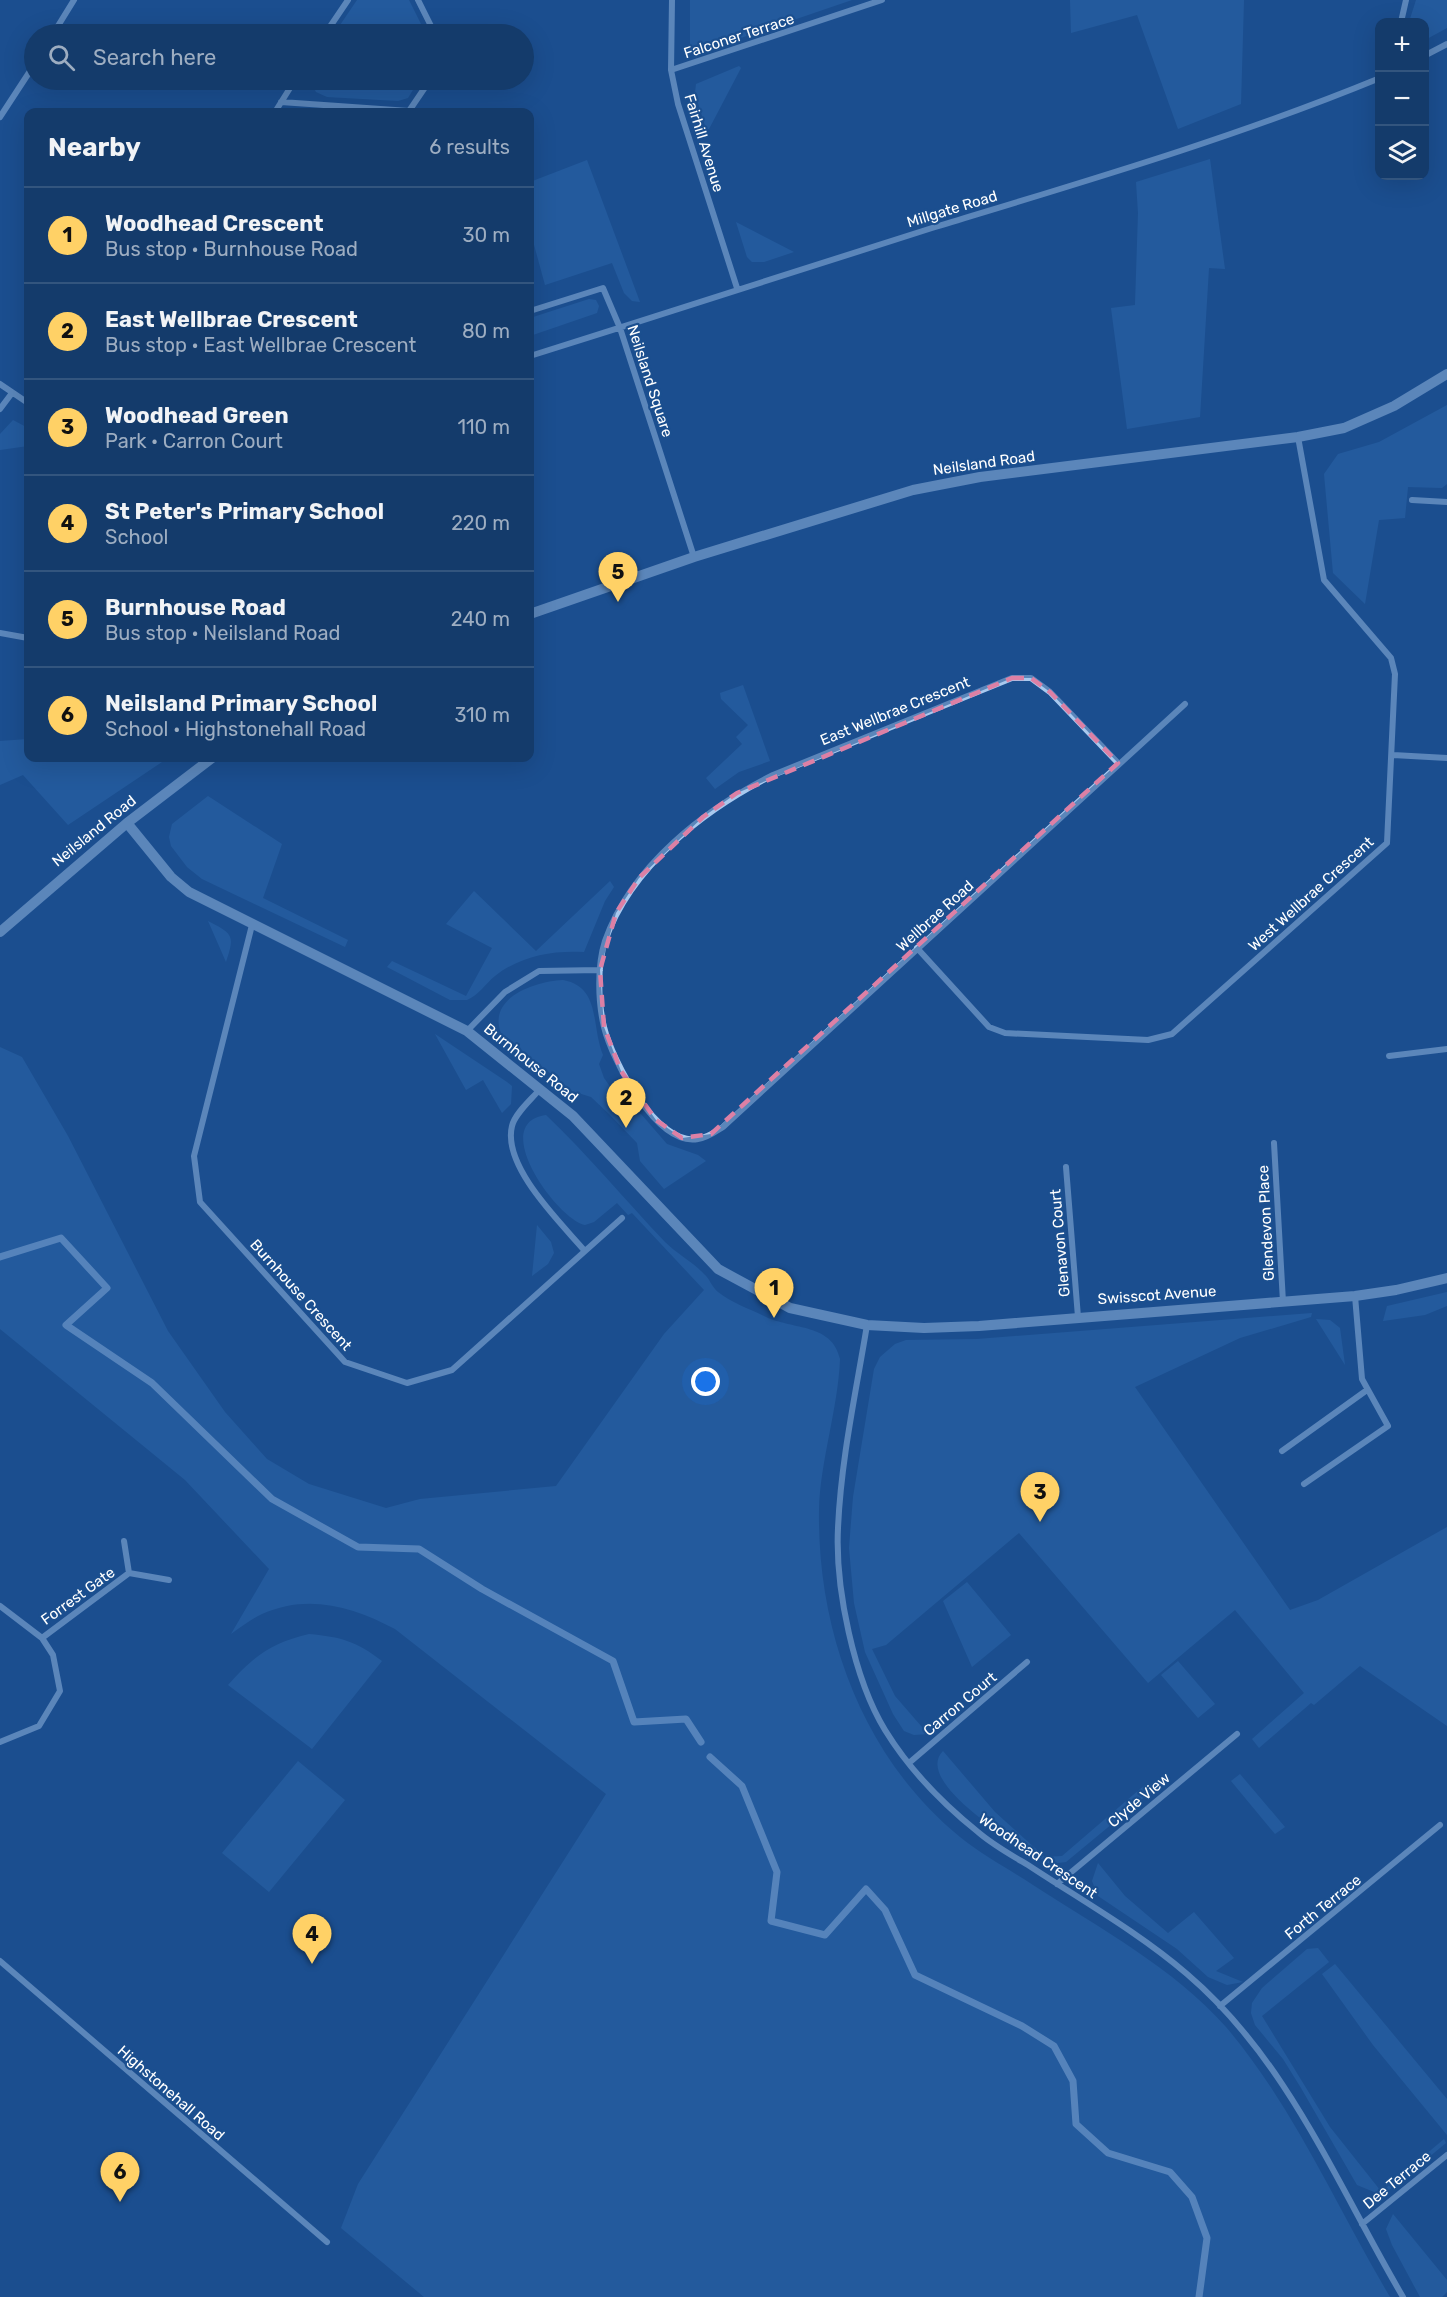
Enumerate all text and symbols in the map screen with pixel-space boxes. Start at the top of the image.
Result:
street label: Falconer Terrace [681,10,797,62]
map controls [1375,18,1429,180]
button: + [1375,18,1429,72]
search box [24,24,534,90]
icon: search [45,41,78,74]
text: Search here [93,44,216,71]
button: − [1375,72,1429,126]
street label: Fairhill Avenue [681,92,727,194]
button: layers [1375,126,1429,180]
text: Nearby [48,132,141,163]
text: 6 results [429,135,510,159]
street label: Millgate Road [905,187,999,231]
text: Woodhead Crescent [105,210,323,237]
text: 1 [63,223,72,247]
text: 30 m [463,223,510,247]
text: Bus stop · Burnhouse Road [105,237,358,261]
text: East Wellbrae Crescent [105,306,358,333]
text: 2 [61,319,74,343]
text: 80 m [462,319,510,343]
street label: Neilsland Square [623,323,677,439]
text: Bus stop · East Wellbrae Crescent [105,333,416,357]
text: Woodhead Green [105,402,289,429]
text: 3 [61,415,74,439]
text: 110 m [458,415,510,439]
text: Park · Carron Court [105,429,283,453]
street label: Neilsland Road [932,447,1036,479]
text: St Peter's Primary School [105,498,384,525]
text: 4 [61,511,74,535]
text: 220 m [451,511,510,535]
text: School [105,525,168,549]
pin: 5 [598,552,638,602]
text: Burnhouse Road [105,594,286,621]
text: 5 [61,607,74,631]
text: 240 m [451,607,510,631]
text: Bus stop · Neilsland Road [105,621,341,645]
street label: East Wellbrae Crescent [818,673,973,749]
text: Neilsland Primary School [105,690,377,717]
text: 6 [61,703,74,727]
text: 310 m [454,703,510,727]
text: School · Highstonehall Road [105,717,366,741]
street label: Neilsland Road [48,792,140,870]
street label: West Wellbrae Crescent [1245,833,1377,955]
street label: Wellbrae Road [893,877,977,955]
street label: Burnhouse Road [480,1020,582,1106]
pin: 2 [606,1078,646,1128]
street label: Glendevon Place [1254,1165,1278,1281]
street label: Glenavon Court [1046,1188,1074,1298]
street label: Burnhouse Crescent [246,1236,356,1354]
pin: 1 [754,1268,794,1318]
street label: Swisscot Avenue [1097,1282,1217,1308]
your location [691,1367,720,1396]
pin: 3 [1020,1472,1060,1522]
street label: Forrest Gate [38,1563,118,1629]
street label: Carron Court [920,1668,1000,1740]
street label: Clyde View [1104,1769,1174,1831]
street label: Woodhead Crescent [975,1810,1101,1903]
street label: Forth Terrace [1281,1871,1365,1943]
pin: 4 [292,1914,332,1964]
street label: Highstonehall Road [114,2042,228,2144]
street label: Dee Terrace [1359,2147,1435,2213]
pin: 6 [100,2152,140,2202]

